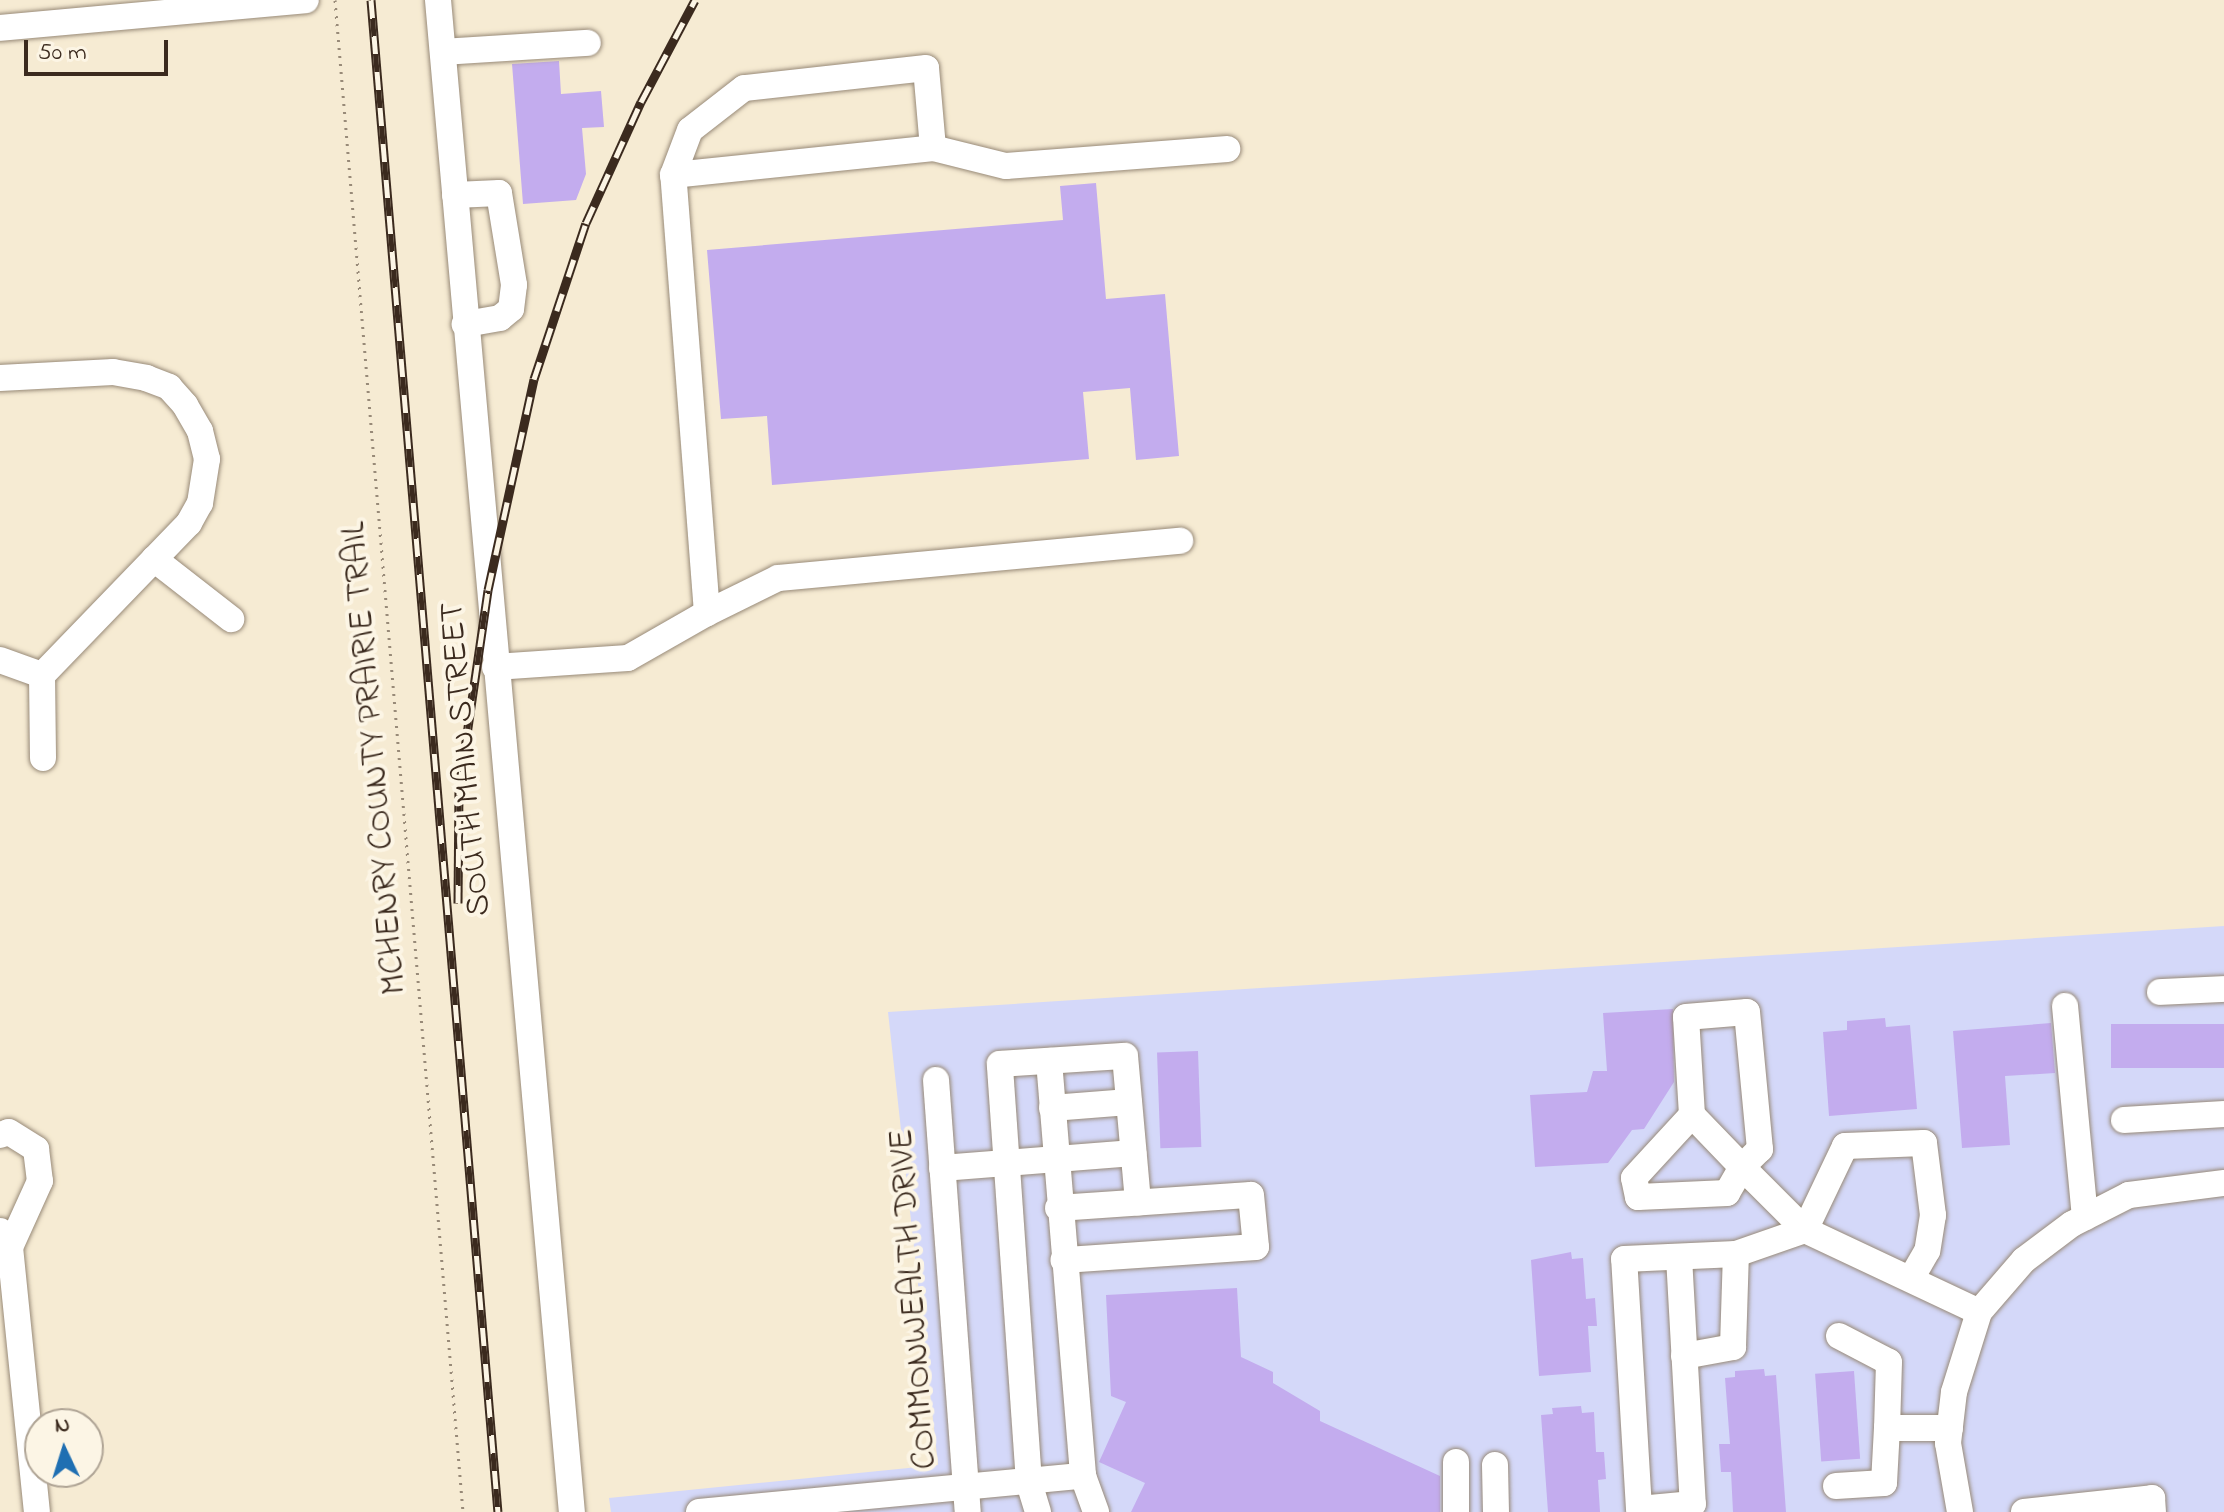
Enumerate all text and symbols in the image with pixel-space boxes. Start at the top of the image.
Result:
scale bar [28,24,172,74]
text: 50 m [38,36,87,71]
street label: MCHENRY COUNTY PRAIRIE TRAIL [335,520,417,996]
street label: SOUTH MAIN STREET [433,600,501,918]
street label: COMMONWEALTH DRIVE [883,1127,947,1471]
north arrow [24,1408,104,1488]
text: N [54,1410,71,1443]

